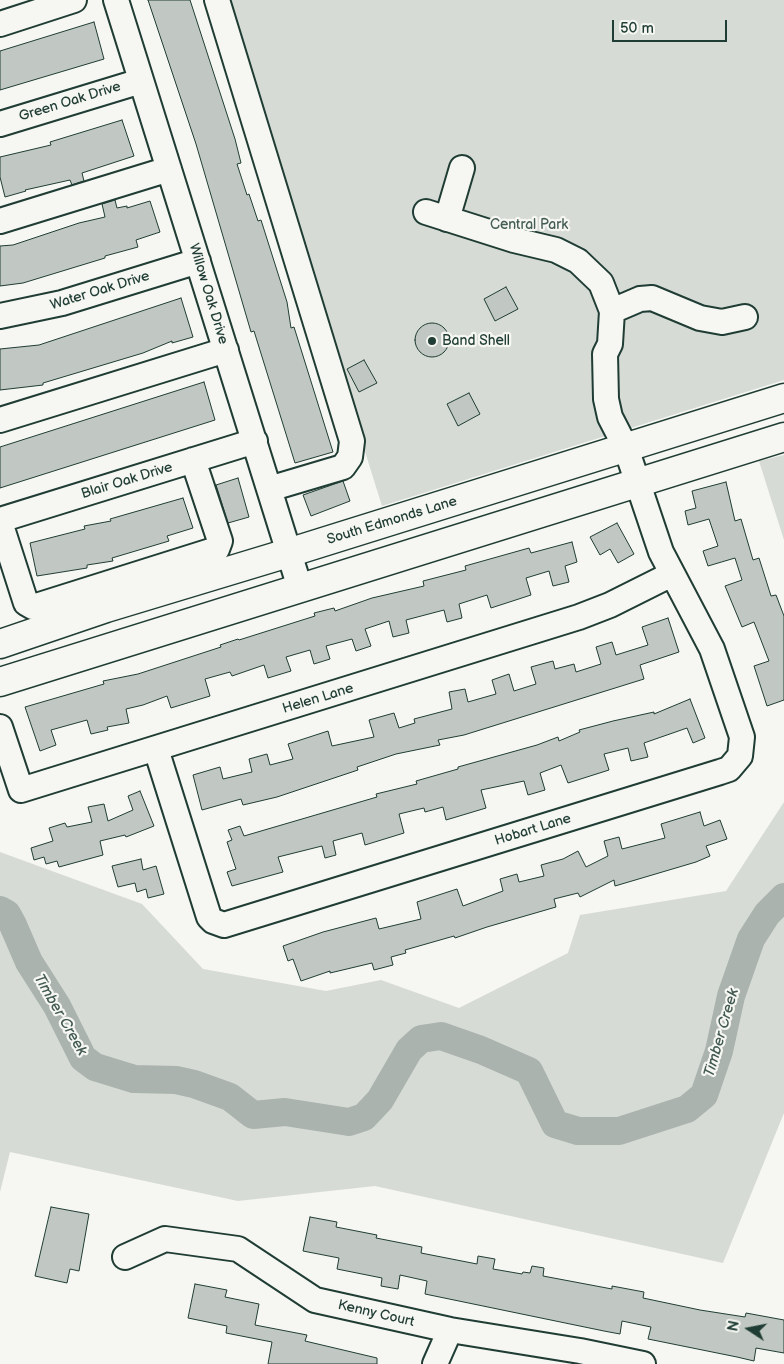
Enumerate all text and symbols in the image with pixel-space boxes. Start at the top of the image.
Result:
scale bar [614,10,729,42]
text: 50 m [620,19,654,38]
street label: Green Oak Drive [17,79,123,125]
park label: Central Park [490,217,568,233]
street label: Willow Oak Drive [185,242,231,346]
street label: Water Oak Drive [48,268,152,314]
place label: Band Shell [442,333,510,349]
marker: Band Shell [426,335,438,347]
street label: Blair Oak Drive [79,459,175,503]
street label: South Edmonds Lane [325,493,459,549]
street label: Helen Lane [281,680,355,718]
street label: Hobart Lane [493,810,573,850]
water label: Timber Creek [29,971,91,1059]
water label: Timber Creek [701,987,743,1079]
street label: Kenny Court [336,1297,416,1331]
north arrow [724,1304,774,1354]
text: N [724,1319,743,1333]

